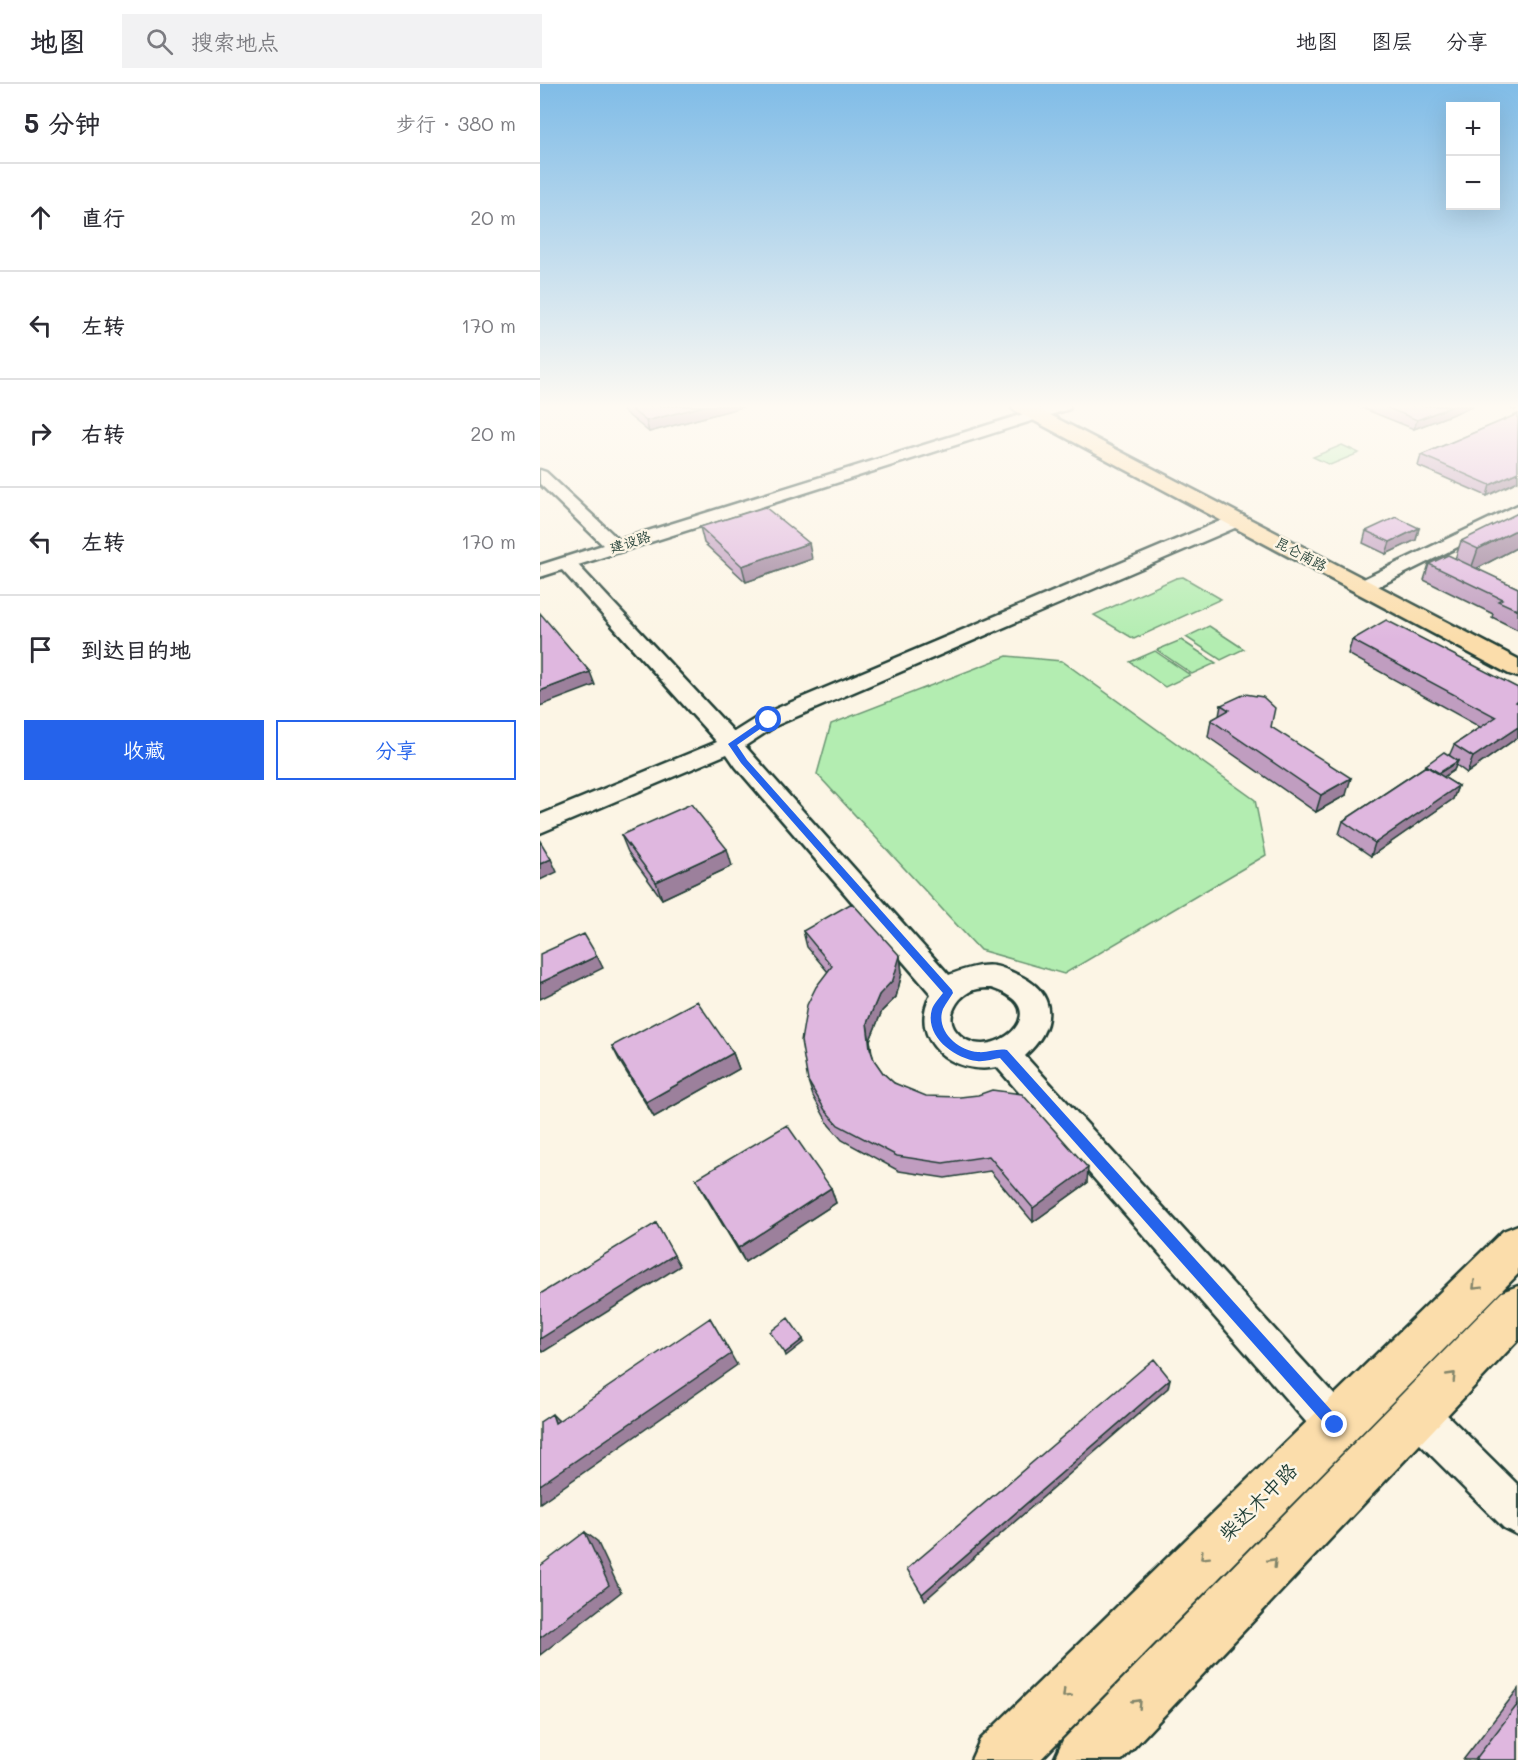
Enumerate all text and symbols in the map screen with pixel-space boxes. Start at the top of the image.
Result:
search box [122,14,542,68]
text: 地图 [30,23,86,59]
icon: search [143,25,176,58]
text: 搜索地点 [191,27,279,56]
text: 地图 [1296,27,1338,54]
text: 图层 [1371,27,1413,54]
text: 分享 [1446,27,1488,54]
map controls [1446,102,1500,210]
button: + [1446,102,1500,156]
text: 5 分钟 [24,106,101,140]
text: 步行 · 380 m [396,110,516,136]
button: − [1446,156,1500,210]
icon: ahead [24,201,57,234]
text: 直行 [81,203,125,232]
text: 20 m [470,204,516,230]
icon: left [24,309,57,342]
text: 左转 [81,311,125,340]
text: 170 m [461,312,516,338]
icon: right [24,417,57,450]
text: 右转 [81,419,125,448]
text: 20 m [470,420,516,446]
icon: left [24,525,57,558]
street label: 建设路 [607,526,653,557]
text: 左转 [81,527,125,556]
text: 170 m [461,528,516,554]
street label: 昆仑南路 [1272,532,1330,575]
icon: arrive [24,633,57,666]
text: 到达目的地 [81,635,191,664]
route start [755,706,781,732]
button: 收藏 [24,720,264,780]
button: 分享 [276,720,516,780]
one-way arrow [1473,1279,1483,1290]
one-way arrow [1445,1373,1456,1383]
route end [1321,1411,1347,1437]
street label: 柴达木中路 [1213,1456,1303,1546]
one-way arrow [1200,1549,1211,1560]
one-way arrow [1266,1559,1277,1569]
one-way arrow [1062,1687,1073,1698]
one-way arrow [1131,1699,1142,1709]

